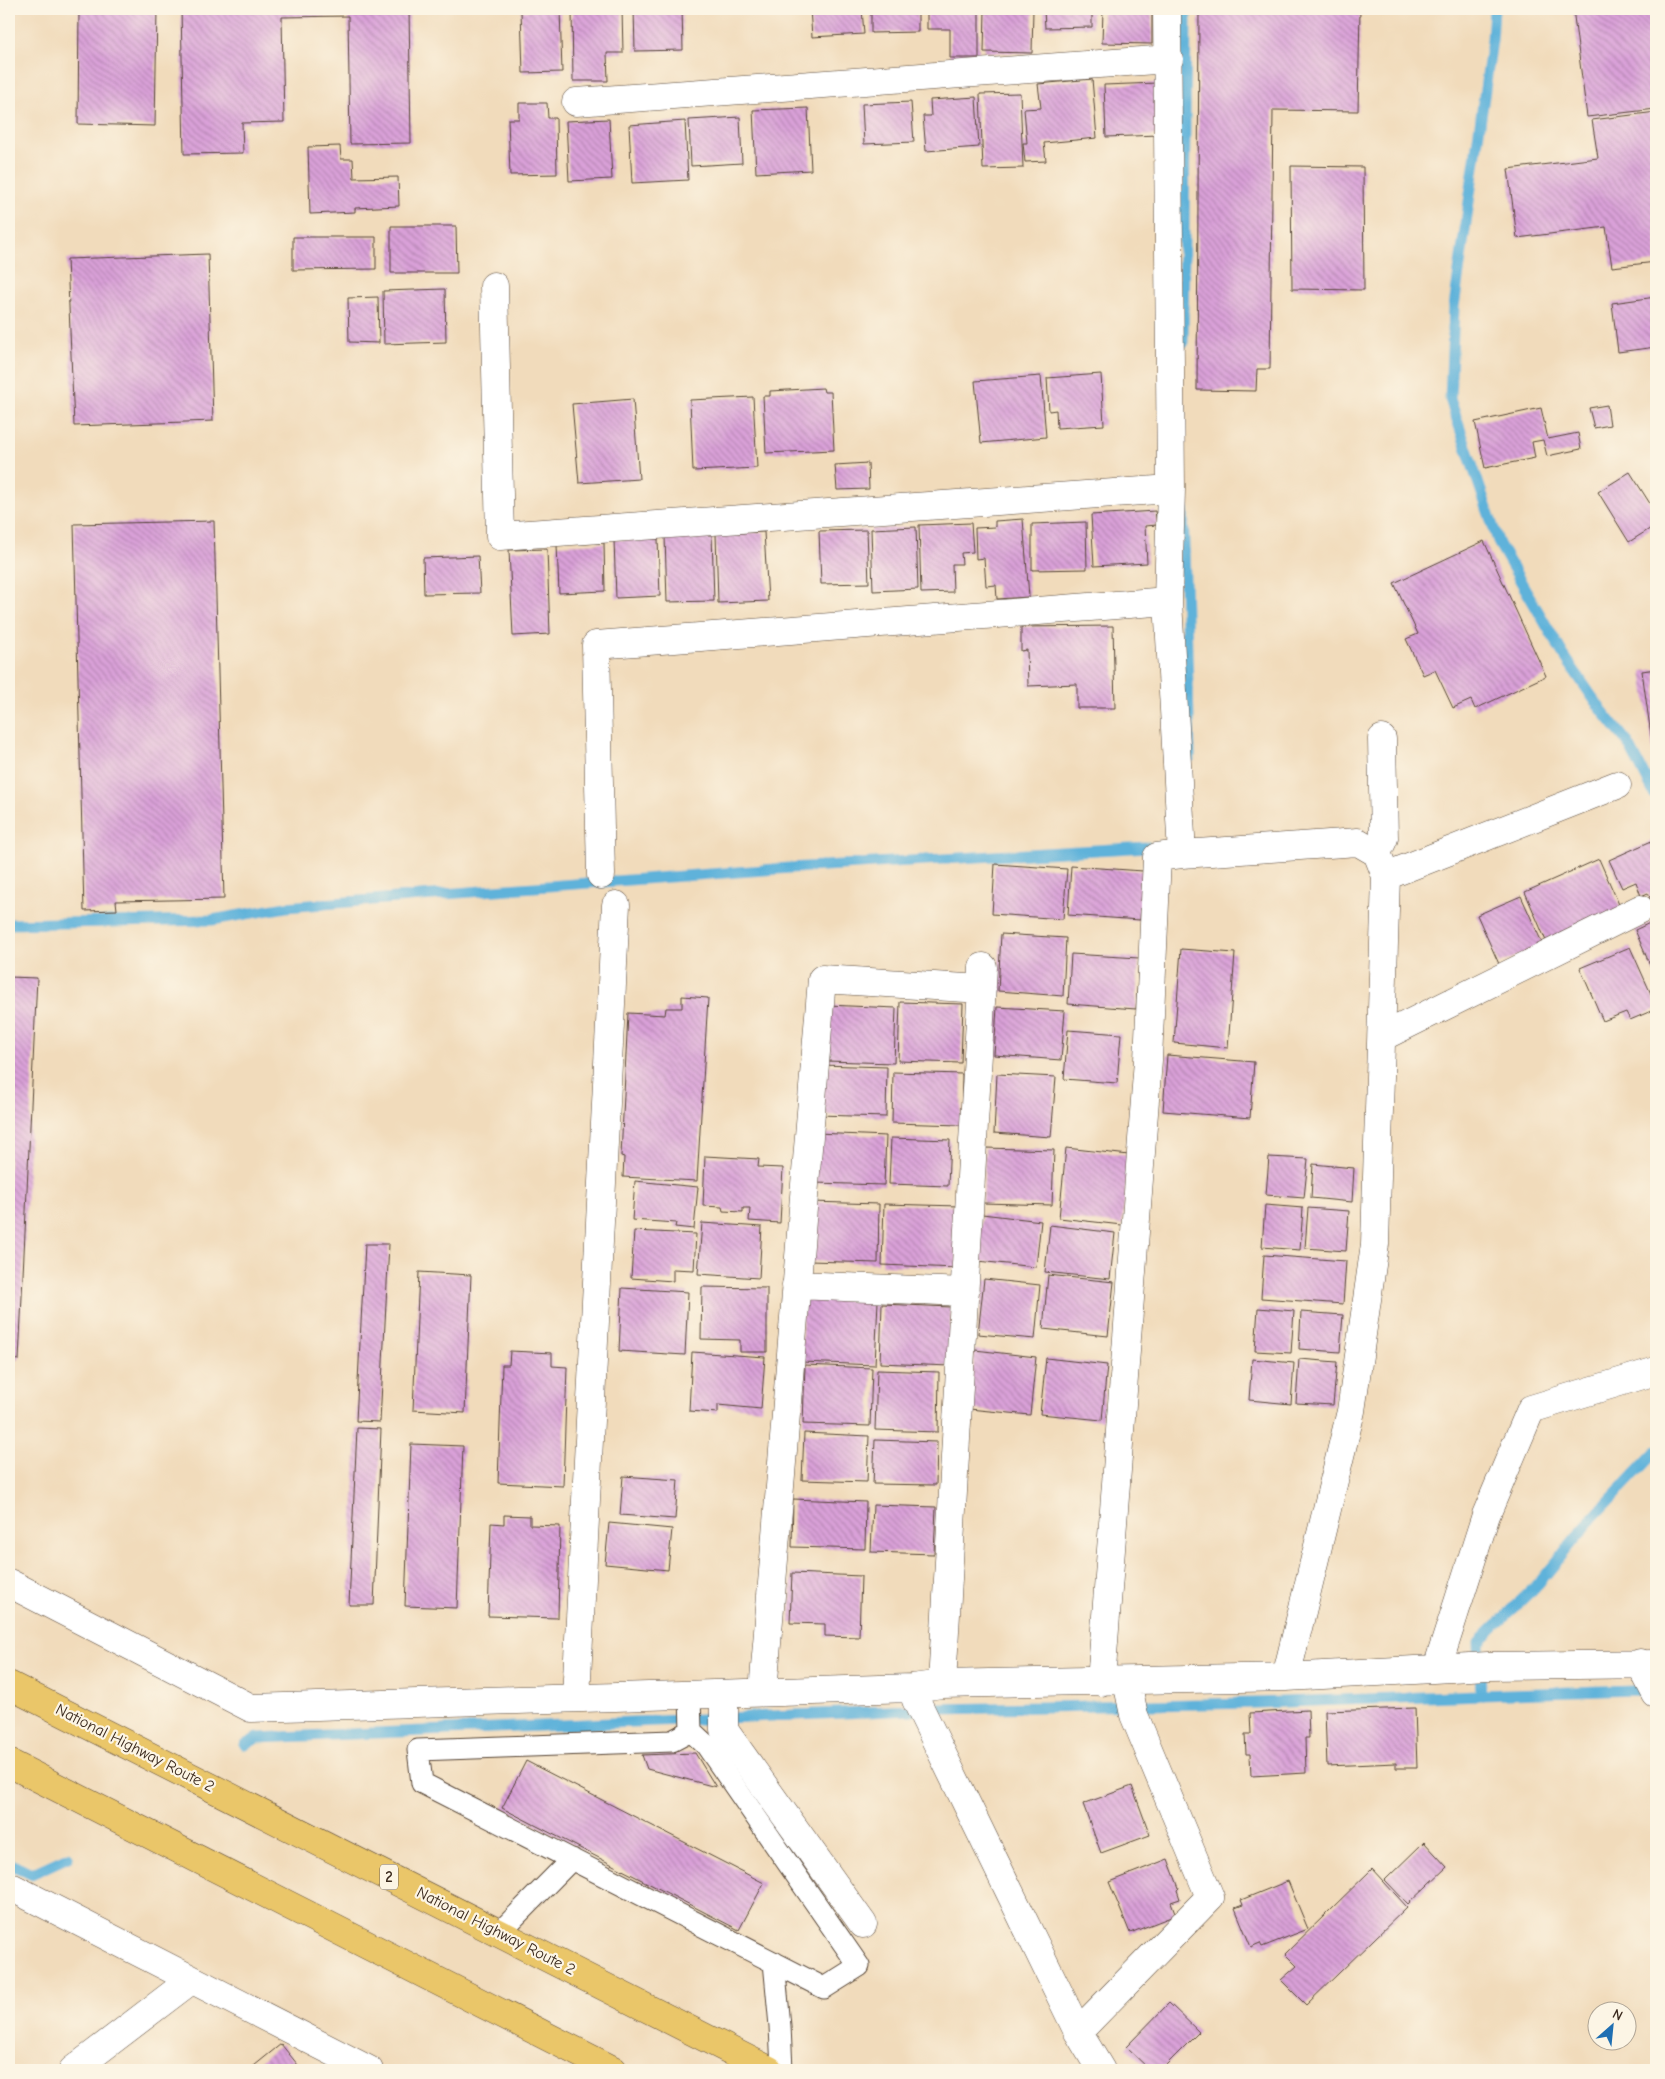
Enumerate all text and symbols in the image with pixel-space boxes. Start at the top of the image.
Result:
street label: National Highway Route 2 [53,1700,217,1796]
road number: 2 [380,1864,398,1890]
street label: National Highway Route 2 [414,1883,578,1979]
north arrow [1588,2002,1638,2052]
text: N [1610,2005,1626,2025]

